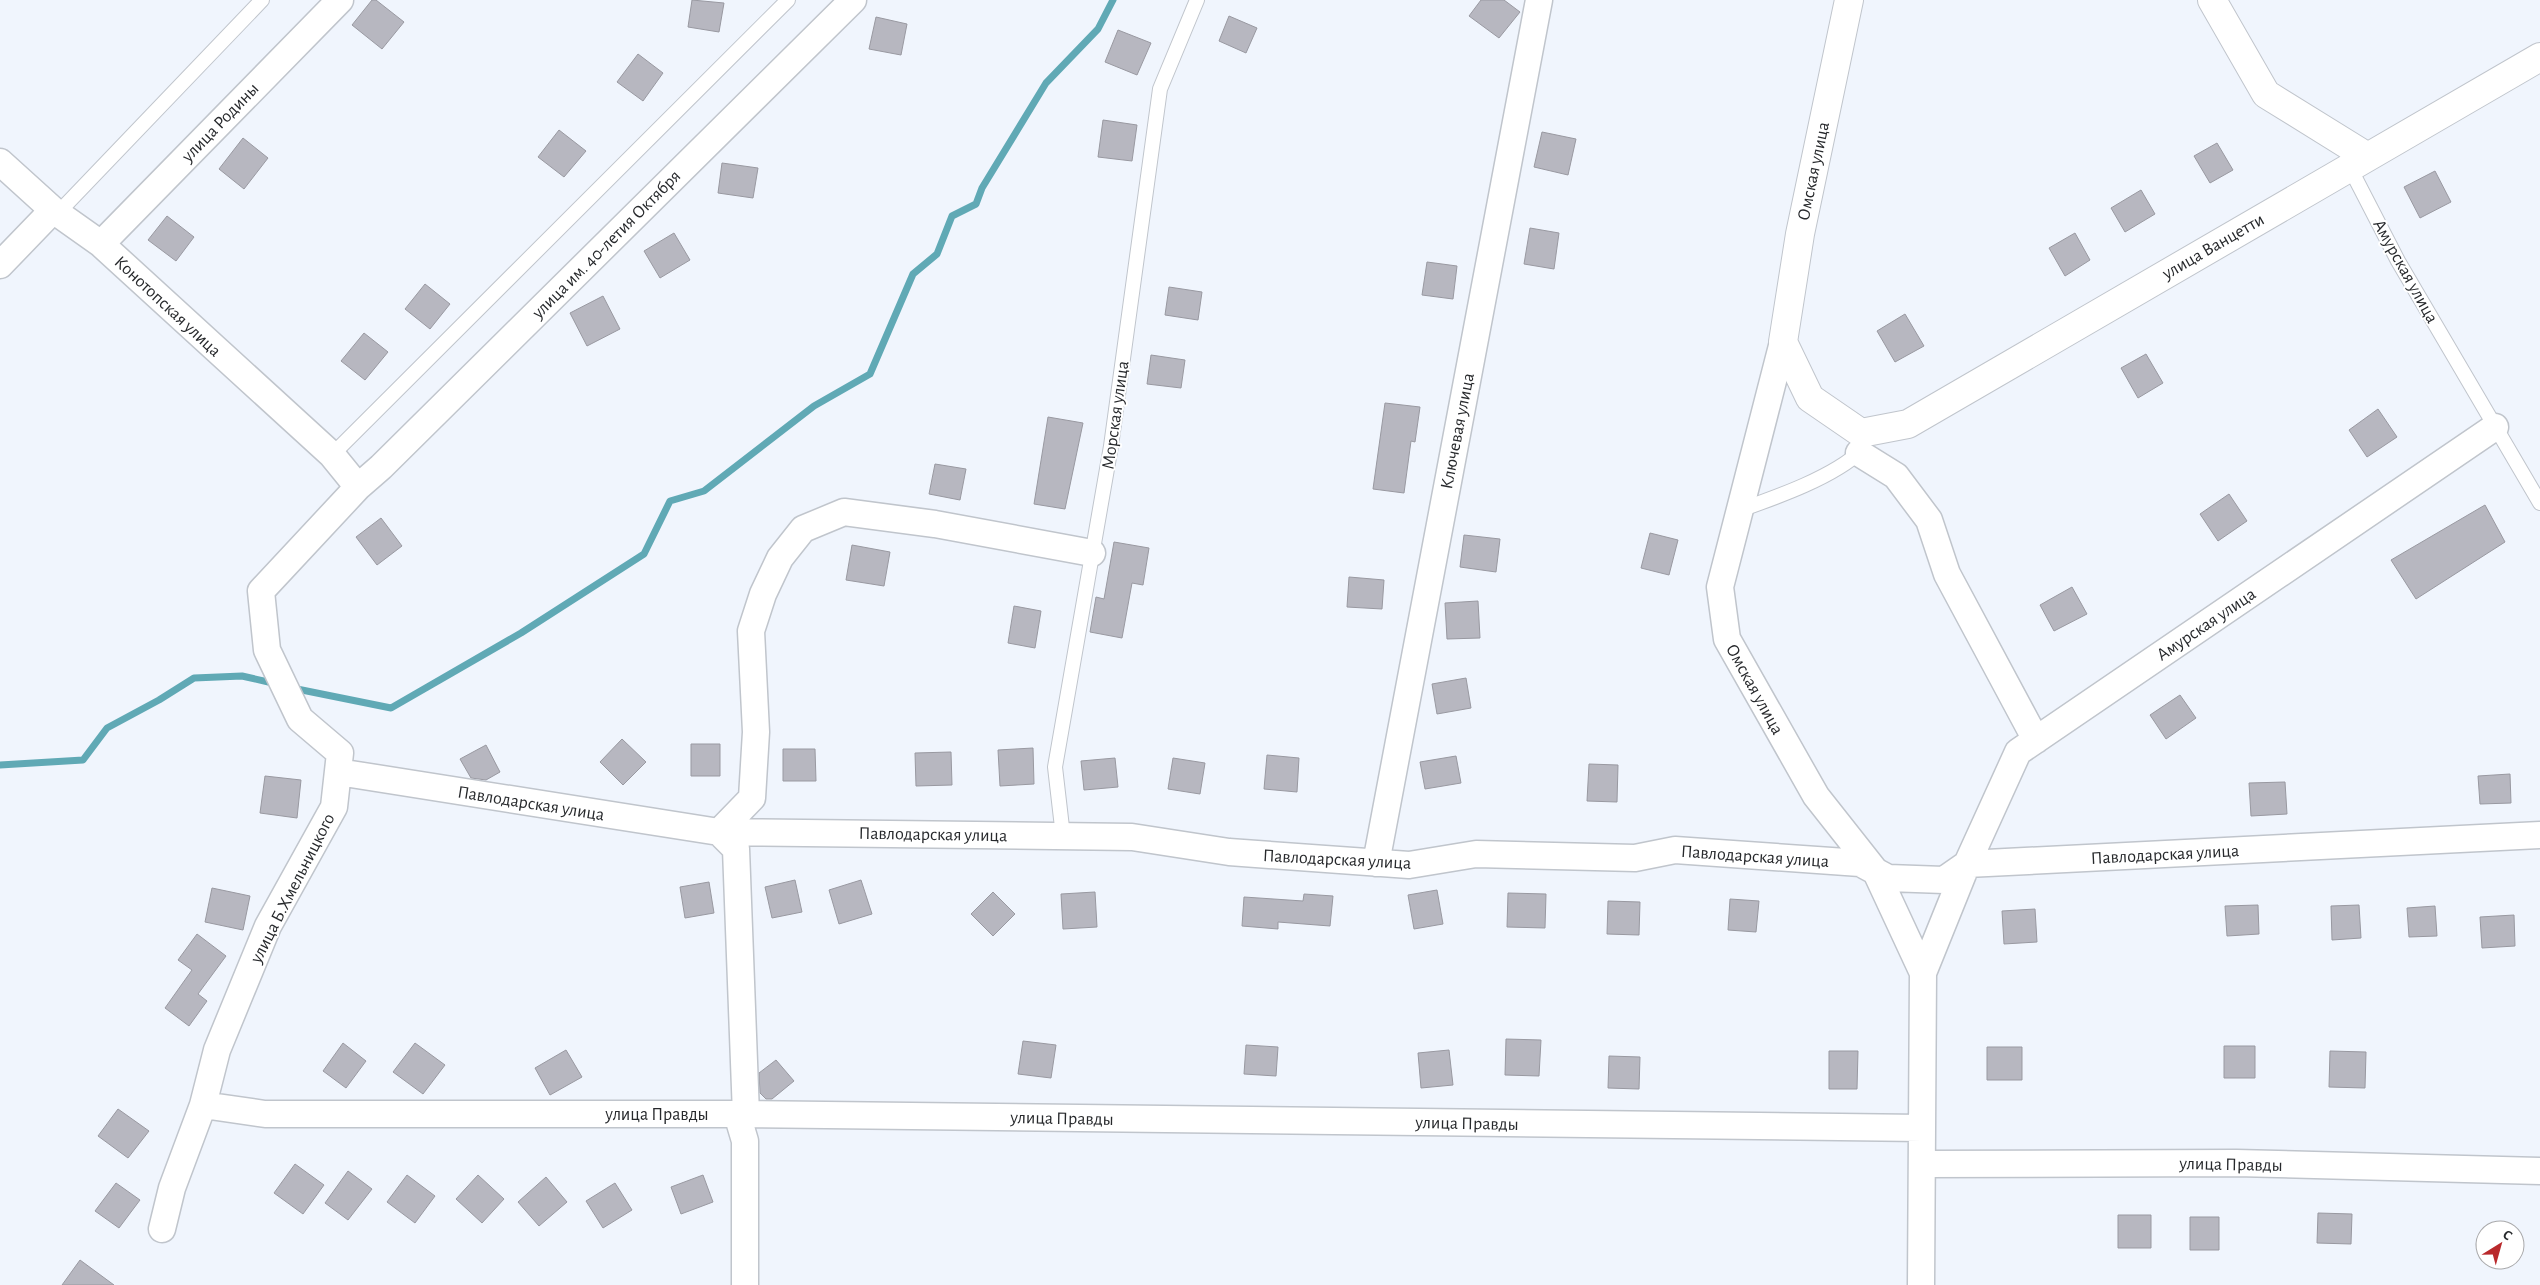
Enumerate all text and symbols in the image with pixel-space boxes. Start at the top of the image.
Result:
street label: улица Родины [178,80,263,166]
street label: Омская улица [1795,120,1833,222]
street label: улица им. 40-летия Октября [528,166,684,323]
street label: улица Ванцетти [2159,210,2268,284]
street label: Амурская улица [2369,217,2441,326]
street label: Конотопская улица [111,253,224,360]
street label: Морская улица [1099,360,1133,471]
street label: Ключевая улица [1438,372,1478,491]
street label: Амурская улица [2154,585,2259,665]
street label: Омская улица [1722,641,1786,738]
street label: Павлодарская улица [456,783,606,825]
street label: улица Б.Хмельницкого [247,811,338,967]
street label: Павлодарская улица [859,825,1007,845]
street label: Павлодарская улица [2090,842,2240,868]
street label: Павлодарская улица [1680,843,1830,871]
street label: Павлодарская улица [1262,847,1412,873]
street label: улица Правды [604,1106,709,1124]
street label: улица Правды [1009,1109,1114,1129]
street label: улица Правды [1414,1114,1519,1134]
street label: улица Правды [2178,1155,2283,1175]
north arrow [2475,1220,2525,1270]
text: С [2500,1227,2515,1243]

